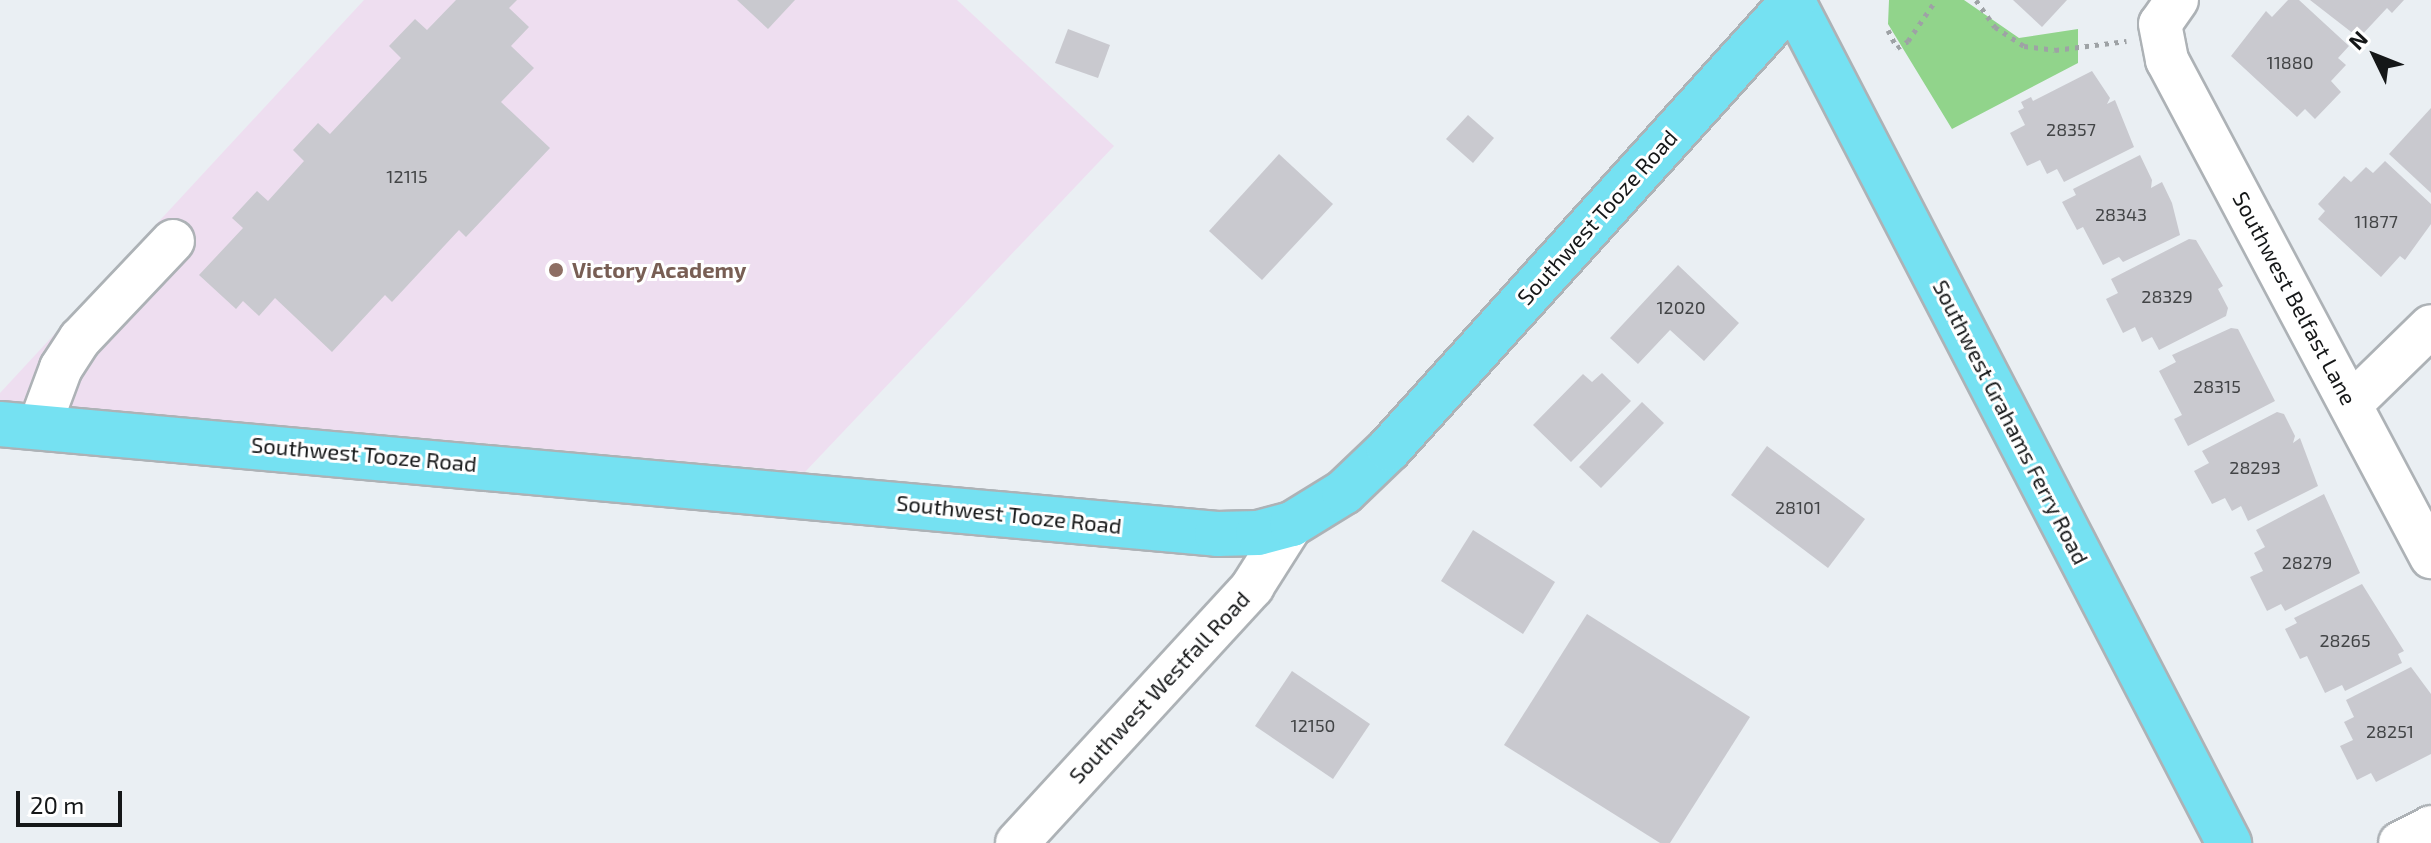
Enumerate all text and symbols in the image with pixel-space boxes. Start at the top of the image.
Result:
north arrow [2335,16,2415,96]
text: N [2343,25,2372,54]
house number: 11880 [2266,51,2314,73]
house number: 28357 [2046,118,2096,140]
street label: Southwest Tooze Road [1511,124,1683,310]
house number: 12115 [386,165,428,187]
street label: Southwest Belfast Lane [2228,187,2362,409]
house number: 28343 [2095,203,2147,225]
house number: 11877 [2354,210,2398,232]
place label: Victory Academy [572,257,747,283]
marker: Victory Academy [547,261,565,279]
street label: Southwest Grahams Ferry Road [1928,275,2094,569]
house number: 28329 [2141,285,2193,307]
house number: 12020 [1656,296,1706,318]
house number: 28315 [2193,375,2241,397]
street label: Southwest Tooze Road [250,431,478,477]
house number: 28293 [2229,456,2281,478]
street label: Southwest Tooze Road [895,489,1123,539]
house number: 28101 [1775,496,1821,518]
house number: 28279 [2282,551,2332,573]
street label: Southwest Westfall Road [1063,585,1255,789]
house number: 28265 [2319,629,2371,651]
house number: 12150 [1291,714,1335,736]
house number: 28251 [2366,720,2414,742]
scale bar [20,775,126,825]
text: 20 m [30,790,84,819]

